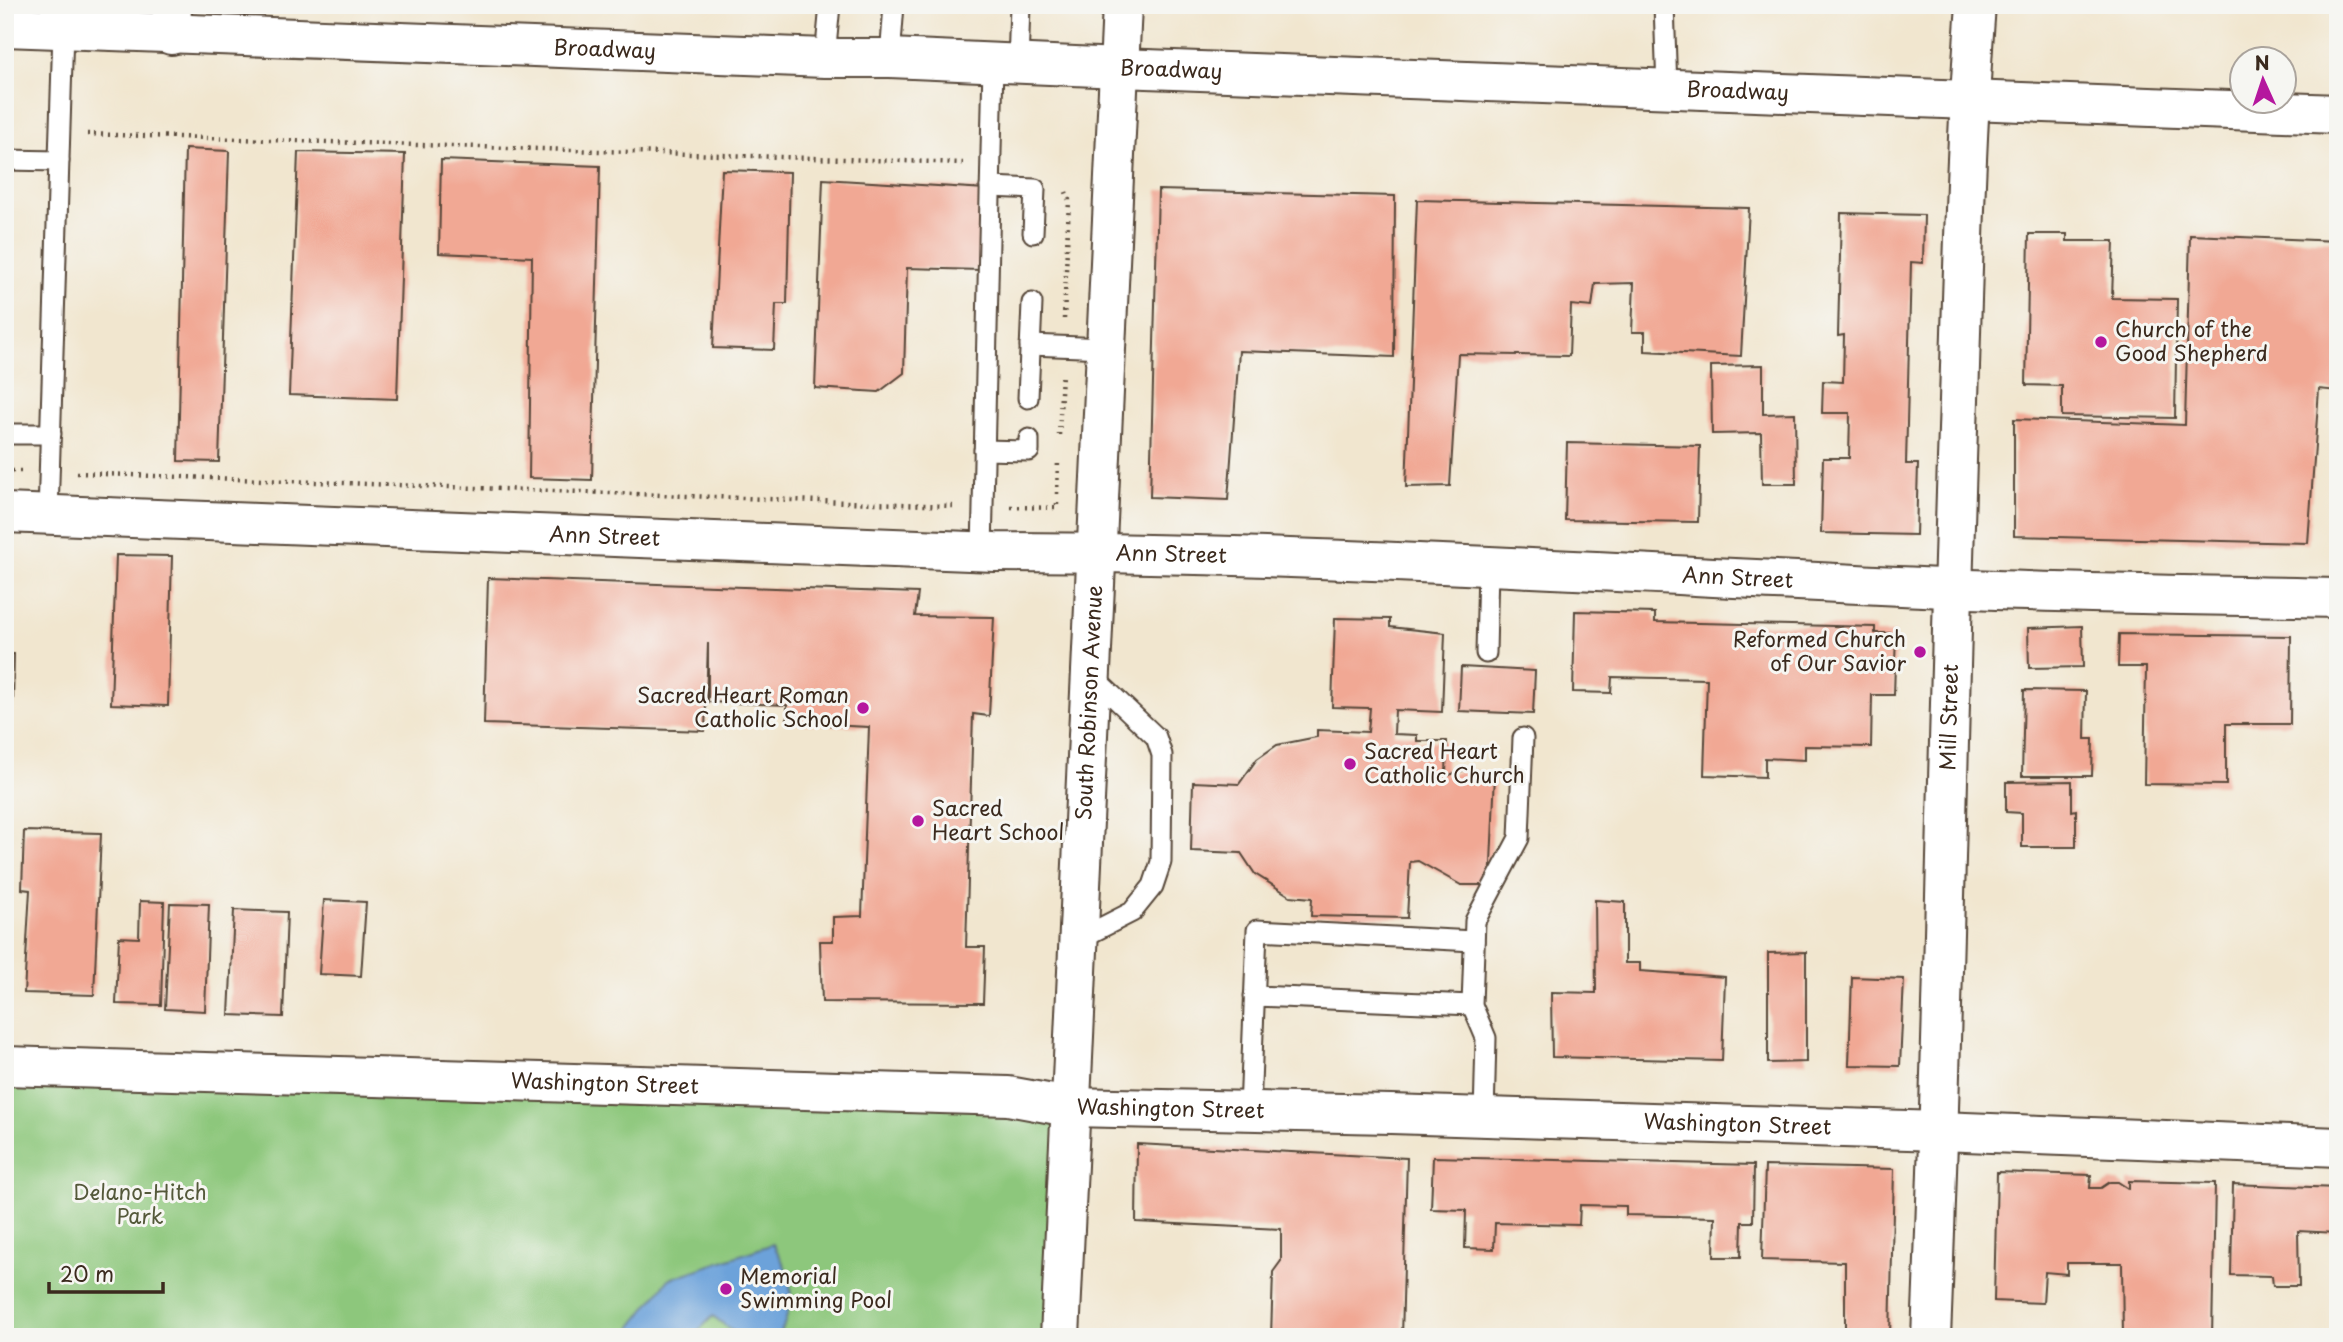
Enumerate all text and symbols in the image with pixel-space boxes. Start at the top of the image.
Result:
street label: Broadway [553,30,656,66]
north arrow [2228,46,2298,116]
text: N [2254,48,2270,76]
street label: Broadway [1119,50,1223,86]
street label: Broadway [1686,71,1789,107]
place label: Church of the Good Shepherd [2115,312,2268,368]
marker: Church of the Good Shepherd [2093,334,2109,350]
street label: Ann Street [548,516,661,553]
street label: Ann Street [1115,535,1227,570]
street label: Ann Street [1681,557,1794,595]
street label: South Robinson Avenue [1066,584,1109,821]
place label: Reformed Church of Our Savior [1733,622,1906,678]
marker: Reformed Church of Our Savior [1912,644,1928,660]
street label: Mill Street [1930,664,1965,771]
place label: Sacred Heart Roman Catholic School [637,678,849,734]
marker: Sacred Heart Roman Catholic School [855,700,871,716]
place label: Sacred Heart Catholic Church [1364,734,1525,790]
marker: Sacred Heart Catholic Church [1342,756,1358,772]
place label: Sacred Heart School [932,791,1064,847]
marker: Sacred Heart School [910,813,926,829]
street label: Washington Street [510,1063,699,1101]
street label: Washington Street [1076,1089,1265,1125]
street label: Washington Street [1643,1104,1832,1142]
park label: Delano-Hitch Park [73,1175,207,1231]
scale bar [49,1251,163,1295]
text: 20 m [60,1257,114,1289]
place label: Memorial Swimming Pool [740,1259,892,1315]
marker: Memorial Swimming Pool [718,1281,734,1297]

